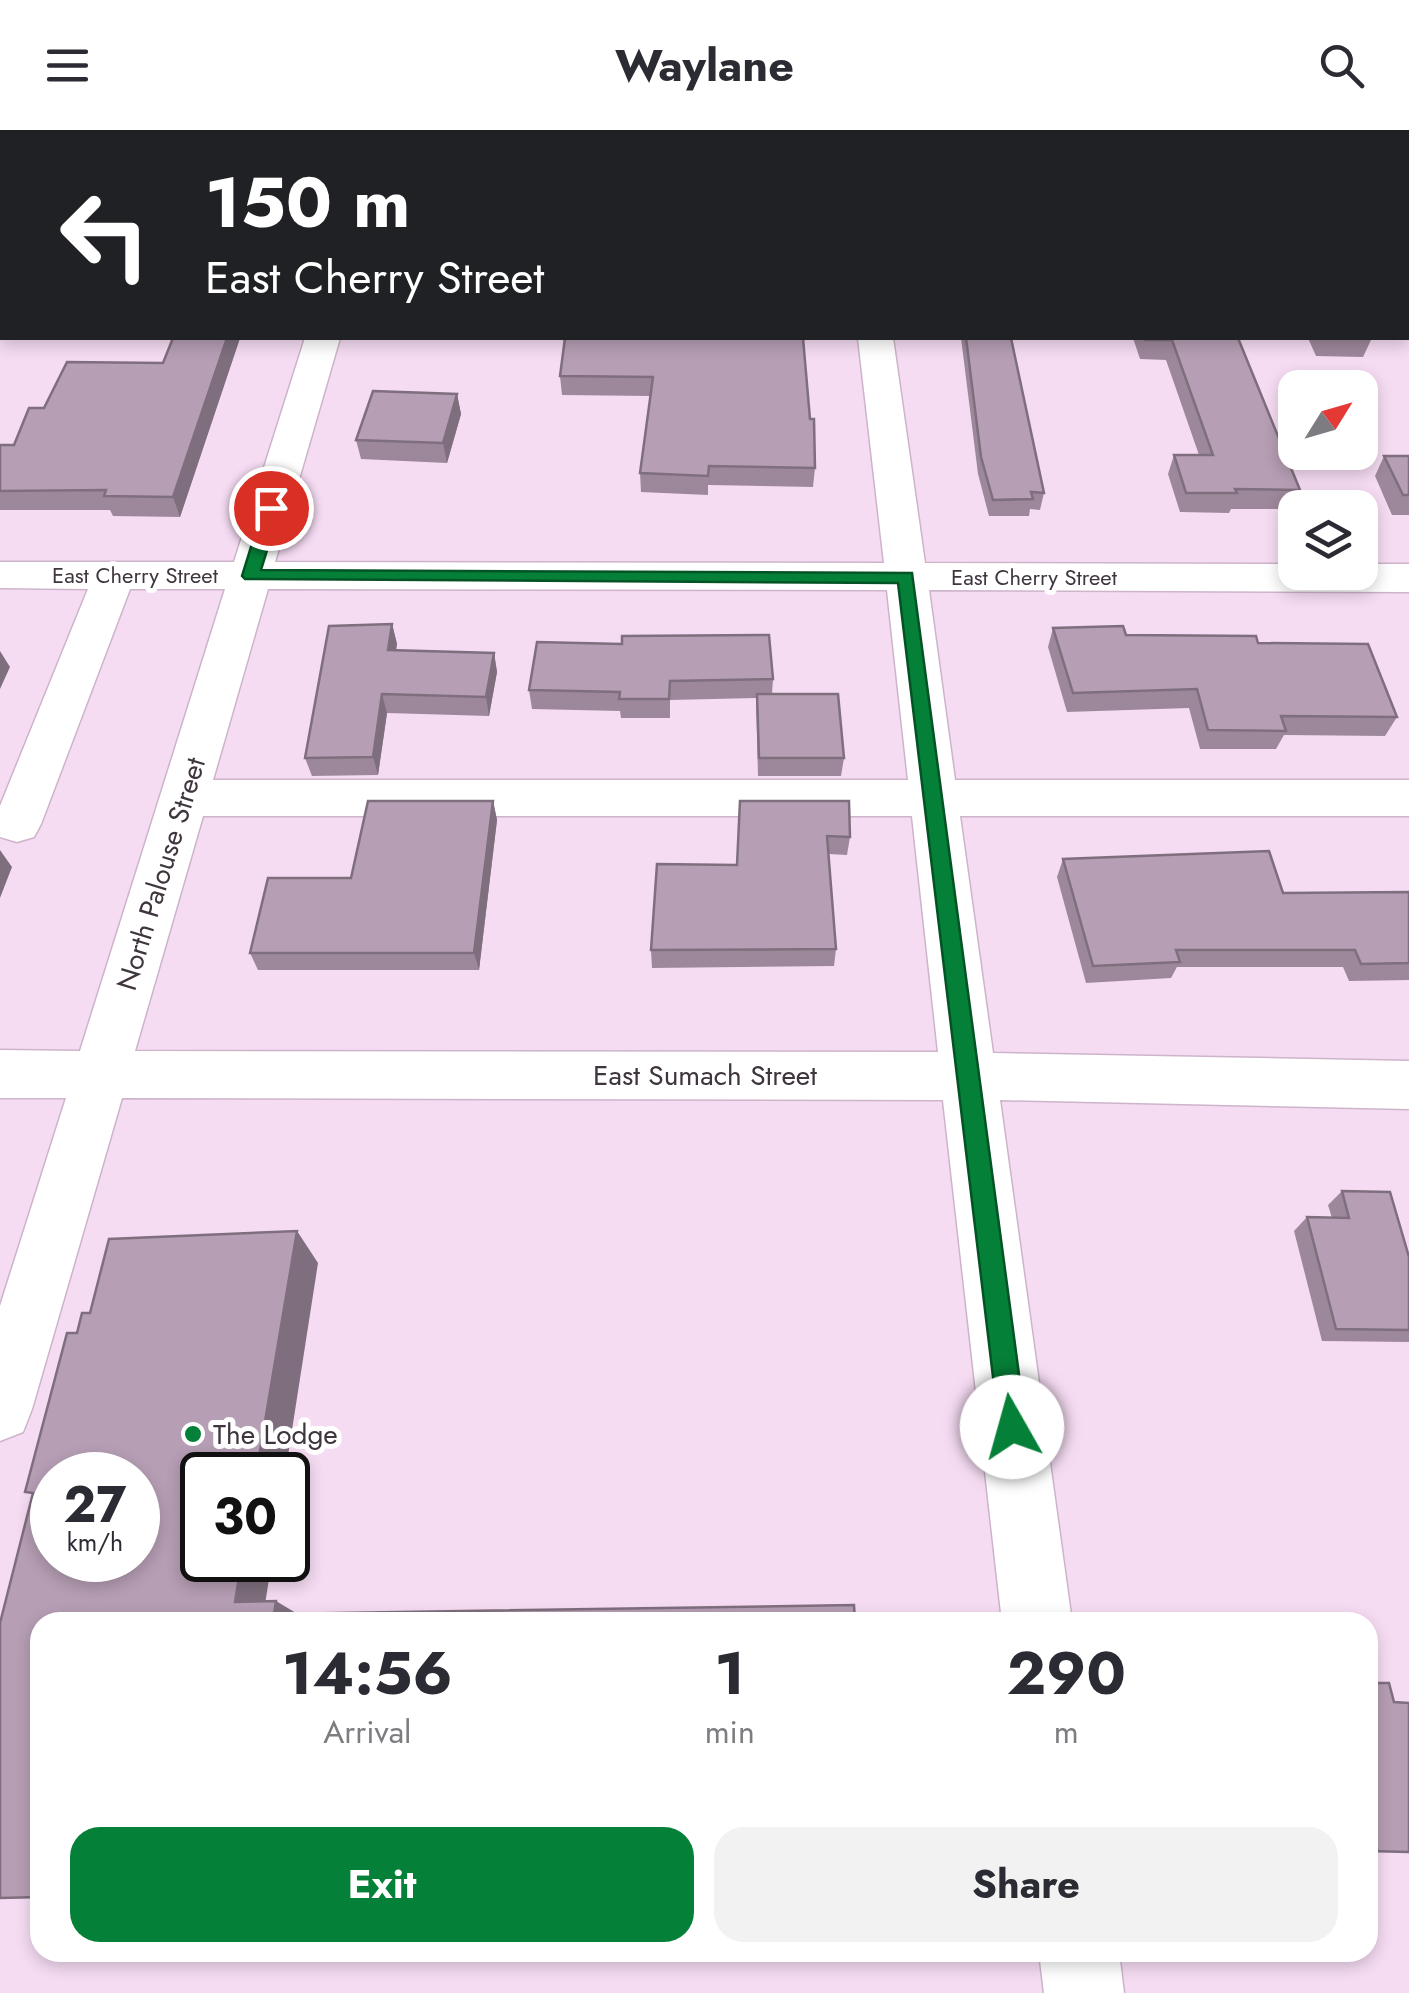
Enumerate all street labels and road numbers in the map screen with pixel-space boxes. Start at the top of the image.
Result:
street label: East Cherry Street [52,559,219,591]
street label: East Cherry Street [951,561,1118,593]
street label: North Palouse Street [106,752,216,996]
street label: East Sumach Street [593,1055,817,1096]

